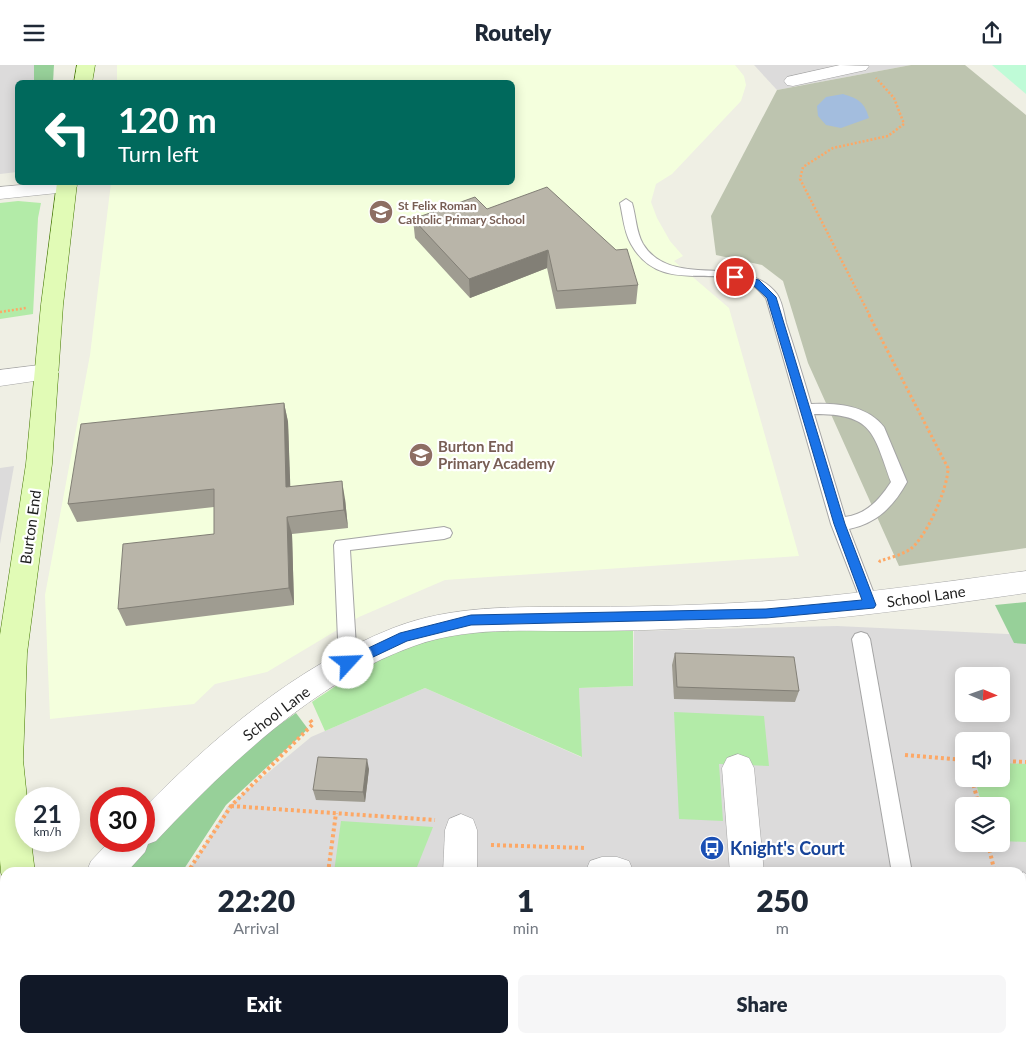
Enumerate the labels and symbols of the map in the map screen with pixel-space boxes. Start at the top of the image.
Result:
place label: St Felix Roman Catholic Primary School [398,198,525,227]
school or university icon: St Felix Roman Catholic Primary School [368,199,394,225]
pin [714,256,756,298]
place label: Burton End Primary Academy [438,437,555,472]
school or university icon: Burton End Primary Academy [408,442,434,468]
street label: Burton End [16,489,44,565]
street label: School Lane [885,582,967,610]
position arrow [321,636,373,688]
north arrow [955,667,1010,723]
street label: School Lane [239,682,313,744]
speed limit sign: 30 [90,787,155,852]
bus stop icon: Knight's Court [699,835,725,861]
place label: Knight's Court [730,837,845,859]

